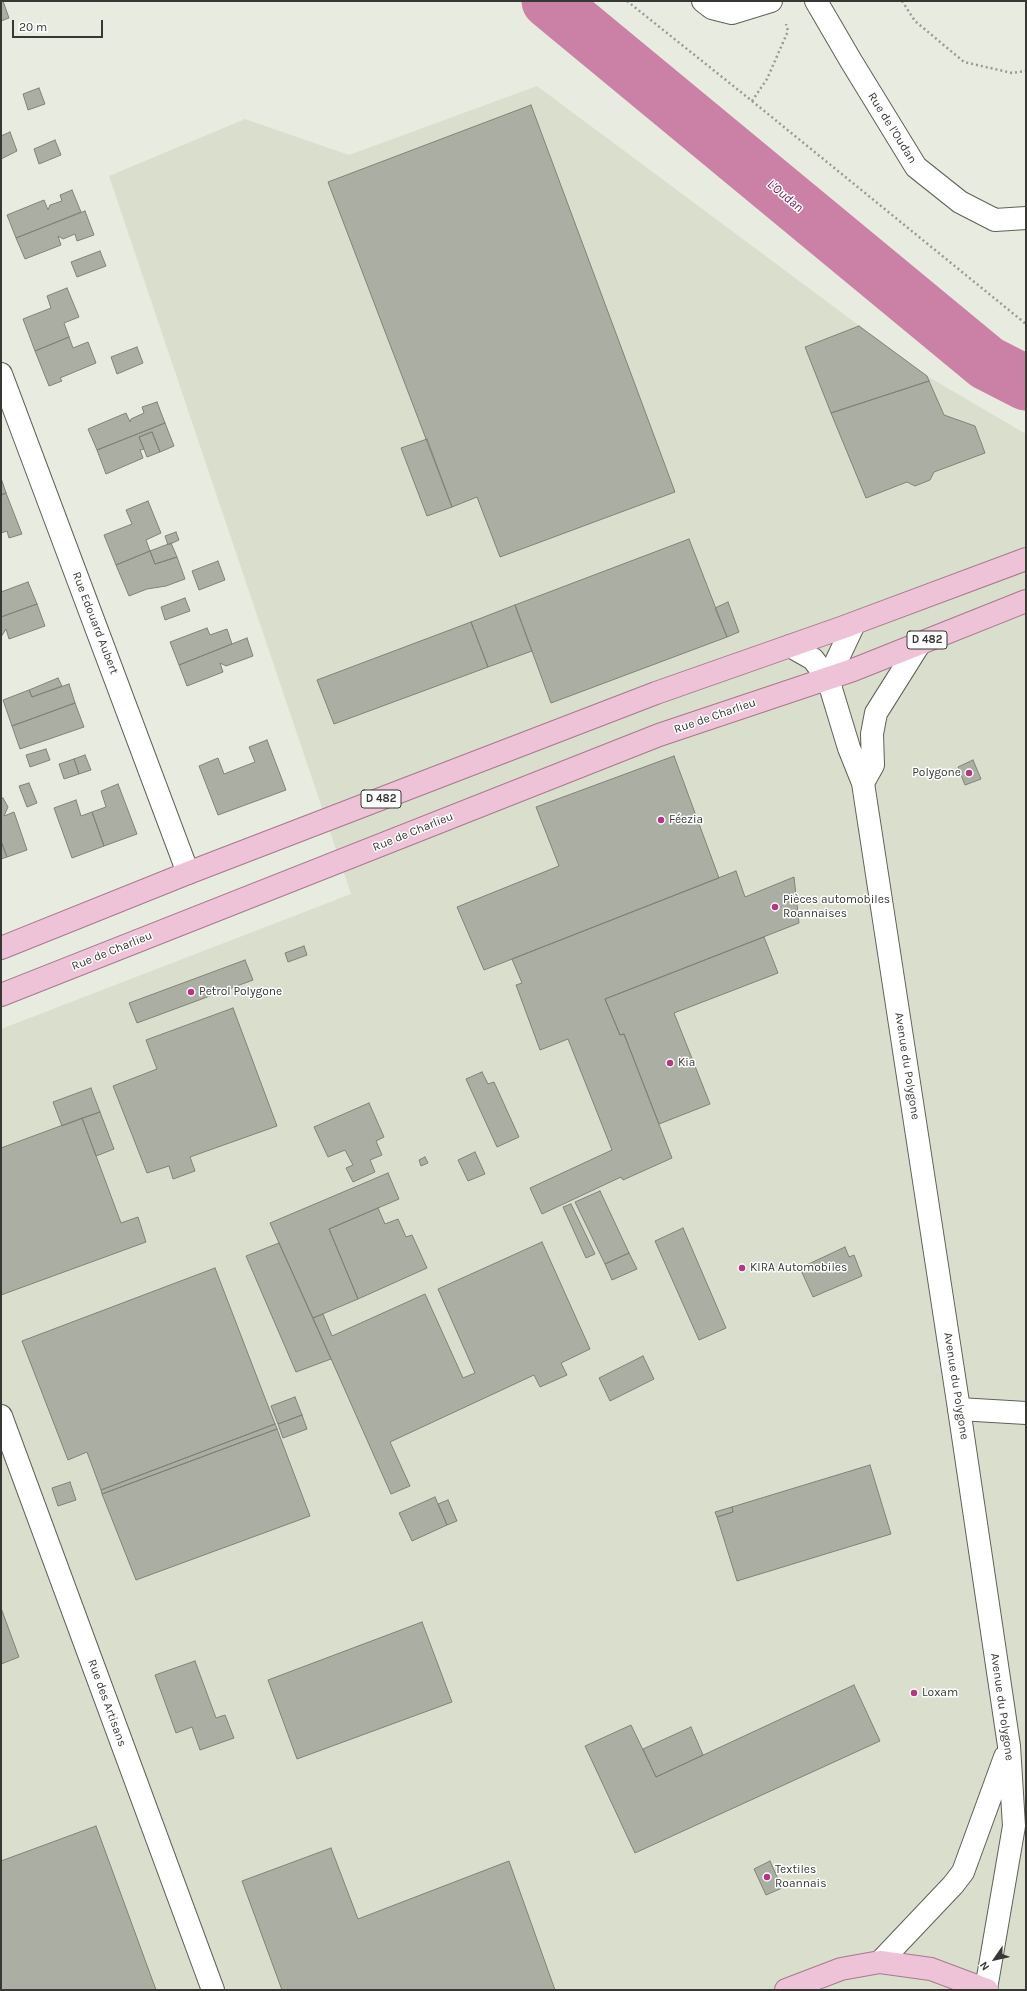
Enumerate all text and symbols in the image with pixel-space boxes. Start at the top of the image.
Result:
scale bar [14,12,105,38]
text: 20 m [19,20,47,34]
street label: Rue de l'Oudan [865,90,919,166]
water label: L'Oudan [764,176,806,216]
street label: Rue Edouard Aubert [69,570,121,676]
road number: D 482 [907,631,947,649]
street label: Rue de Charlieu [672,695,758,737]
place label: Polygone [912,766,961,780]
marker: Polygone [964,768,974,778]
road number: D 482 [361,790,401,808]
street label: Rue de Charlieu [371,809,455,855]
place label: Féezia [669,813,703,827]
marker: Féezia [656,815,666,825]
place label: Pièces automobiles Roannaises [783,893,890,921]
marker: Pièces automobiles Roannaises [770,902,780,912]
street label: Rue de Charlieu [70,928,154,974]
place label: Petrol Polygone [199,985,282,999]
marker: Petrol Polygone [186,987,196,997]
street label: Avenue du Polygone [891,1011,923,1121]
place label: Kia [678,1056,695,1070]
marker: Kia [665,1058,675,1068]
place label: KIRA Automobiles [750,1261,847,1275]
marker: KIRA Automobiles [737,1263,747,1273]
street label: Avenue du Polygone [940,1331,972,1441]
street label: Avenue du Polygone [987,1652,1017,1762]
street label: Rue des Artisans [85,1657,129,1749]
place label: Loxam [922,1686,958,1700]
marker: Loxam [909,1688,919,1698]
place label: Textiles Roannais [775,1863,826,1891]
marker: Textiles Roannais [762,1872,772,1882]
north arrow [975,1939,1015,1979]
text: N [977,1959,992,1973]

